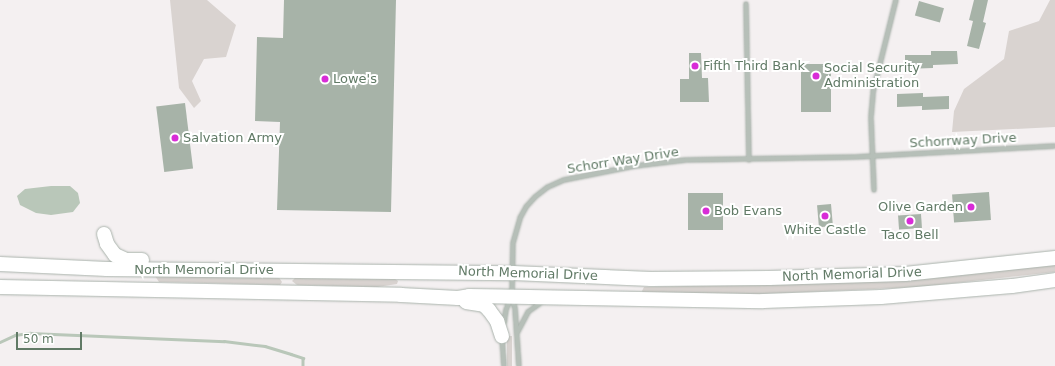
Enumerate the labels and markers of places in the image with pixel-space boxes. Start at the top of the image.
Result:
place label: Fifth Third Bank [703,58,805,74]
marker: Fifth Third Bank [690,61,700,71]
place label: Social Security Administration [824,61,920,92]
place label: Lowe's [333,71,377,87]
marker: Social Security Administration [811,71,821,81]
marker: Lowe's [320,74,330,84]
place label: Salvation Army [183,130,282,146]
marker: Salvation Army [170,133,180,143]
place label: Olive Garden [878,199,963,215]
marker: Olive Garden [966,202,976,212]
place label: Bob Evans [714,203,782,219]
marker: Bob Evans [701,206,711,216]
marker: White Castle [820,211,830,221]
marker: Taco Bell [905,216,915,226]
place label: White Castle [784,222,866,238]
place label: Taco Bell [881,227,939,243]

